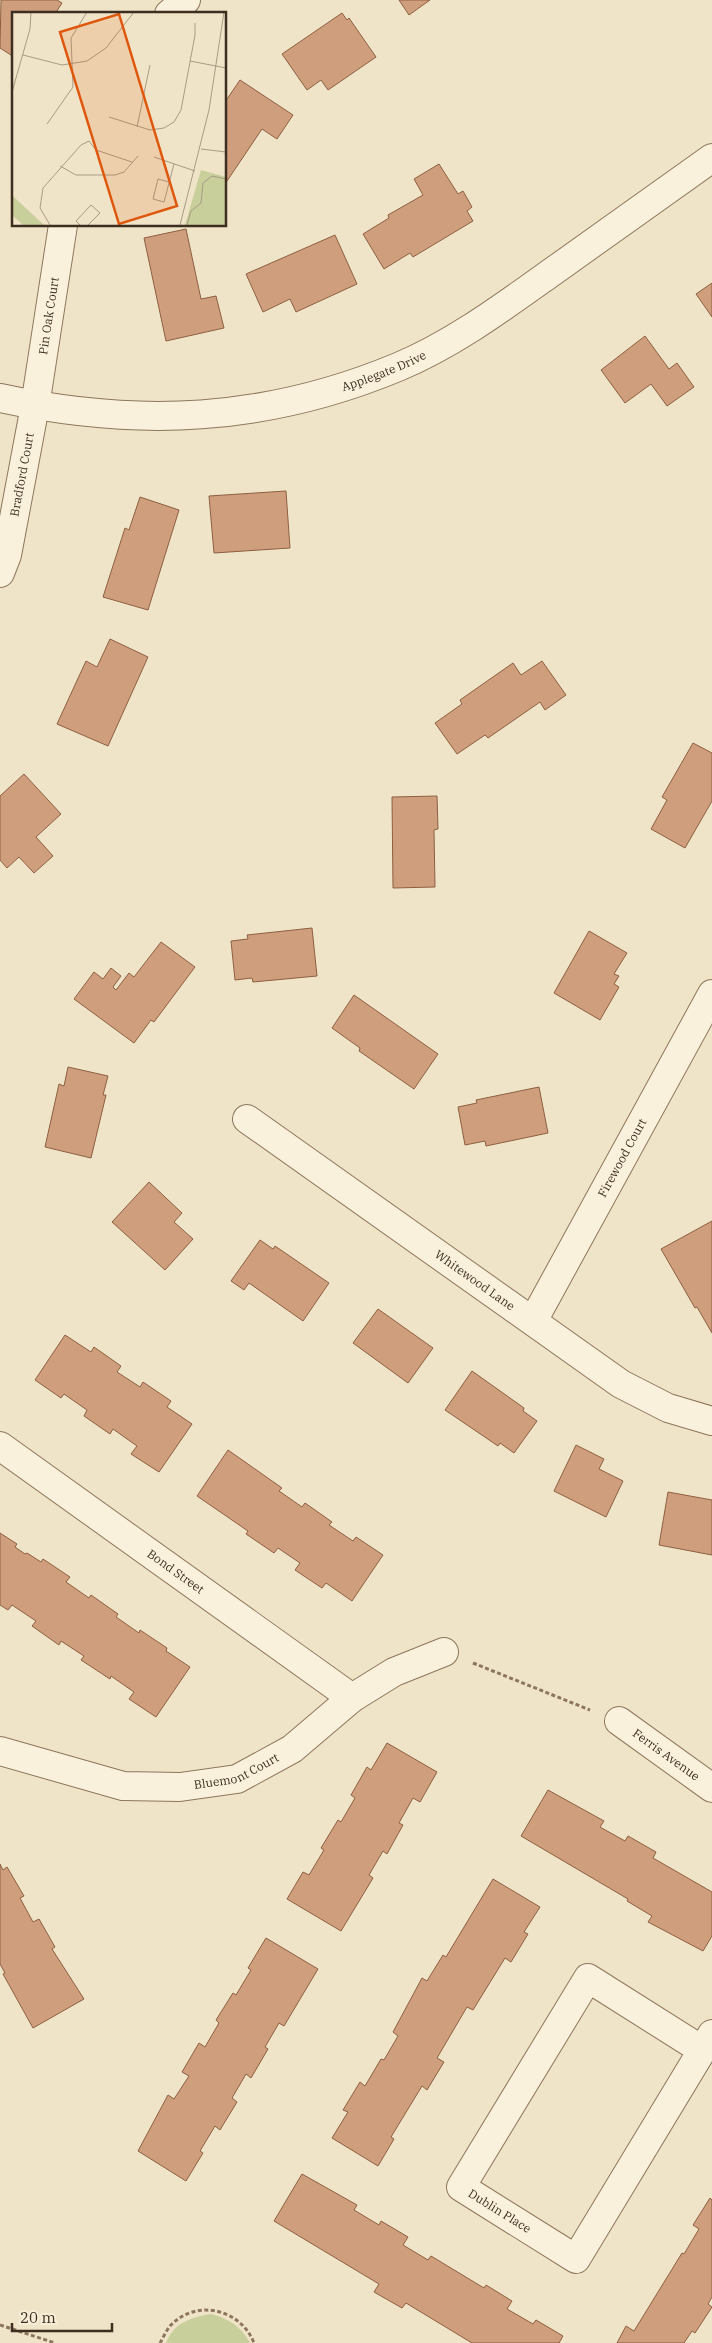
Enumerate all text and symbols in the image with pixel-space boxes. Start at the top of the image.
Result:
inset map [12,12,226,226]
street label: Pin Oak Court [35,276,62,356]
street label: Applegate Drive [340,347,428,394]
street label: Bradford Court [6,431,37,518]
street label: Firewood Court [594,1116,649,1200]
street label: Whitewood Lane [432,1246,518,1313]
street label: Bond Street [145,1546,207,1597]
street label: Ferris Avenue [630,1725,703,1784]
street label: Bluemont Court [193,1750,281,1792]
street label: Dublin Place [466,2186,534,2236]
scale bar [12,2300,112,2332]
text: 20 m [20,2308,56,2327]

